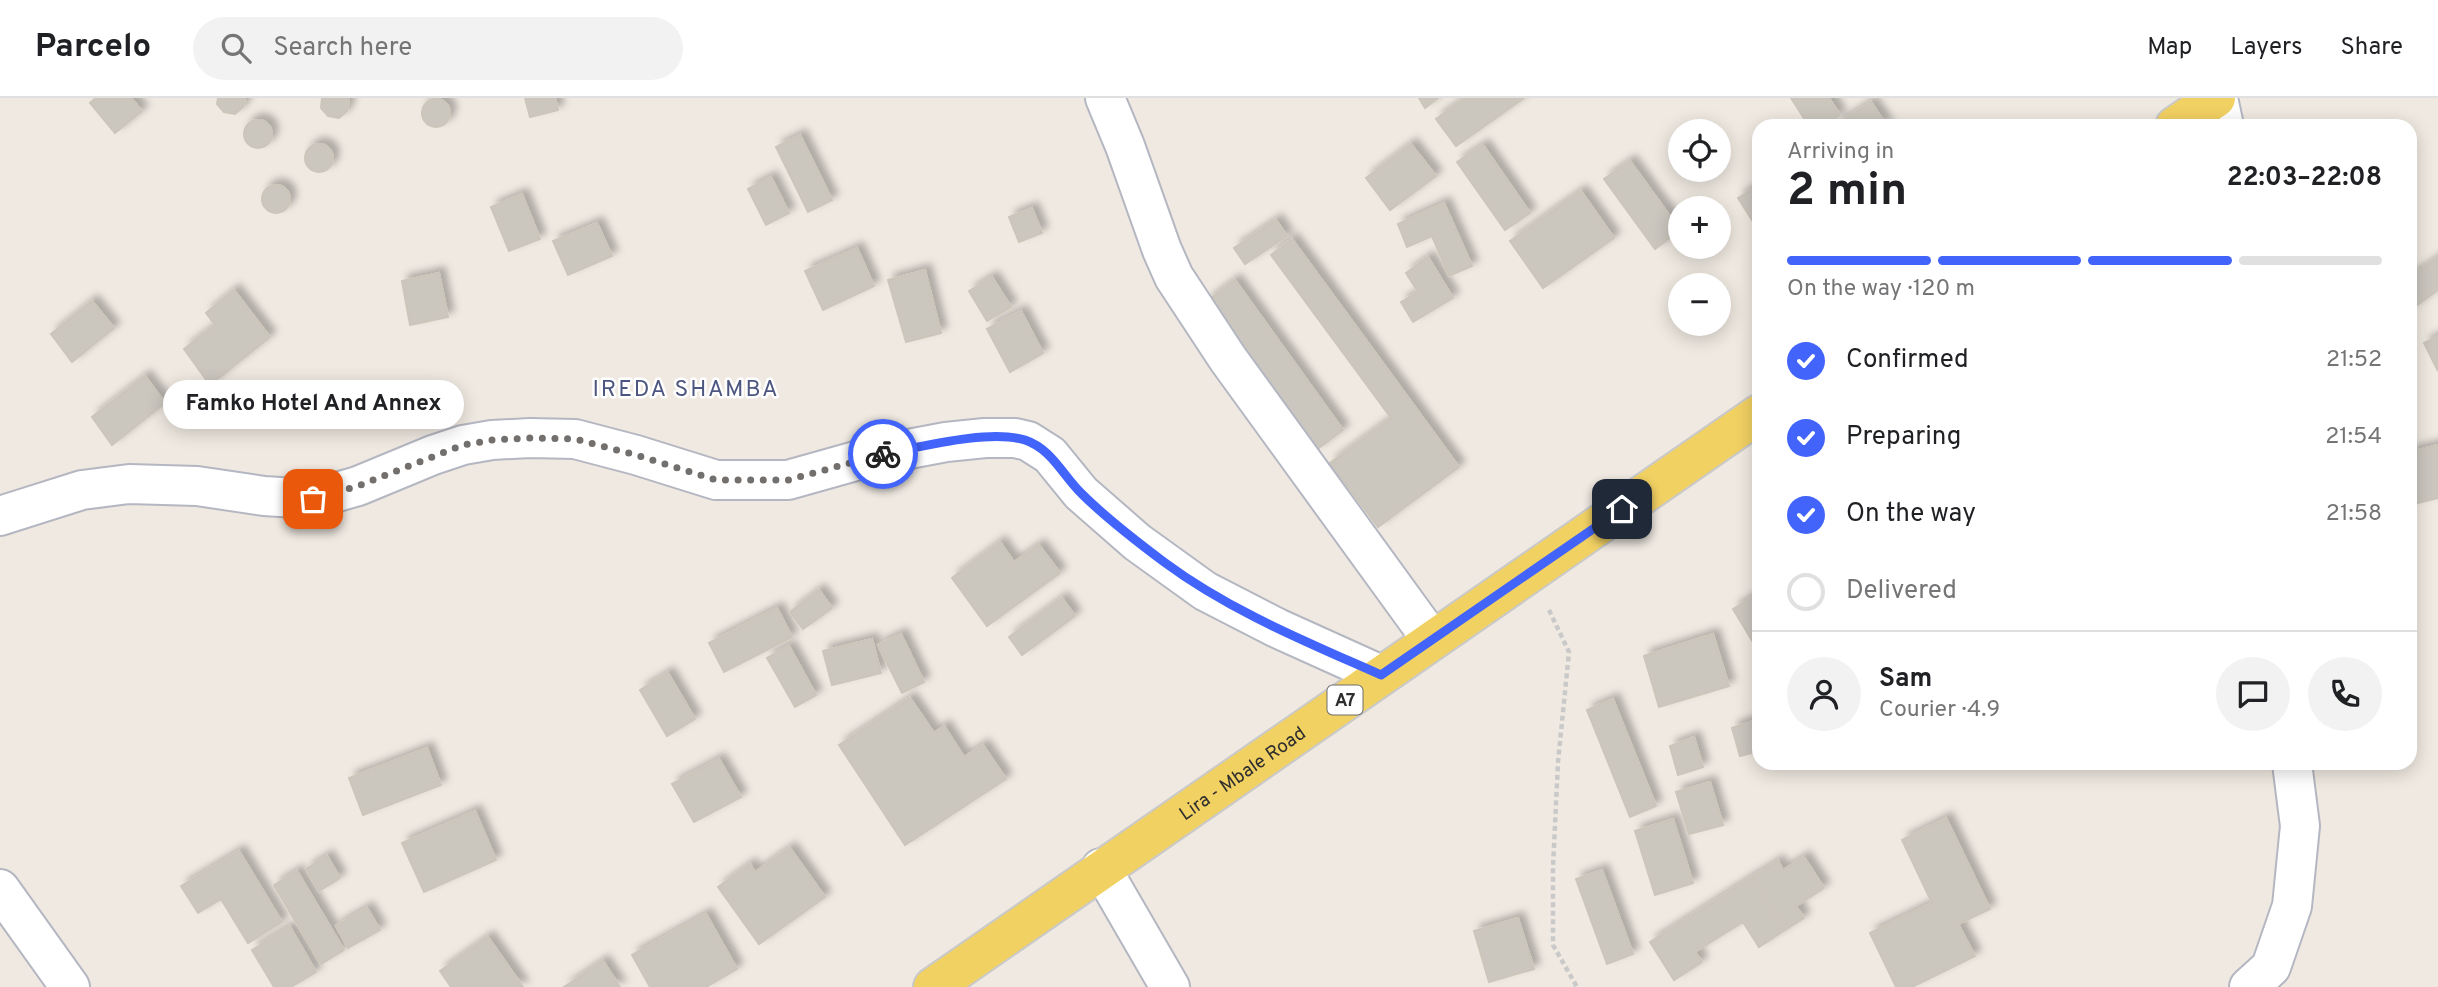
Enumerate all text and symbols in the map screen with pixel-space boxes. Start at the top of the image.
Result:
search box [193,17,683,80]
text: Parcelo [35,27,151,69]
icon: search [217,29,255,67]
text: Search here [273,32,412,65]
text: Map [2147,33,2192,63]
text: Layers [2230,33,2302,63]
text: Share [2340,33,2403,63]
map controls [1668,119,1731,336]
button: locate [1668,119,1731,182]
text: Arriving in [1787,138,1894,167]
text: 22:03–22:08 [2227,162,2382,195]
text: 2 min [1787,163,1907,222]
button: + [1668,196,1731,259]
button: − [1668,273,1731,336]
text: On the way · 120 m [1787,275,1975,304]
icon: check [1787,342,1825,380]
text: Confirmed [1846,344,1969,377]
text: 21:52 [2326,346,2382,375]
district label: IREDA SHAMBA [592,376,780,405]
callout: Famko Hotel And Annex [162,380,464,429]
text: Famko Hotel And Annex [186,390,441,419]
courier [848,419,918,489]
icon: check [1787,419,1825,457]
text: Preparing [1846,421,1961,454]
text: 21:54 [2325,423,2382,452]
icon: bike [864,435,902,473]
pin [283,469,343,529]
pin [1592,479,1652,539]
icon: bag [294,480,332,518]
icon: home [1603,490,1641,528]
icon: check [1787,496,1825,534]
text: On the way [1846,498,1976,531]
text: 21:58 [2326,500,2382,529]
text: Delivered [1846,575,1957,608]
button: person [1787,657,1861,731]
button: chat [2216,657,2290,731]
button: phone [2308,657,2382,731]
text: Sam [1879,663,1932,696]
road number: A7 [1328,686,1362,714]
text: Courier · 4.9 [1879,696,2000,725]
street label: Lira - Mbale Road [1175,722,1311,827]

